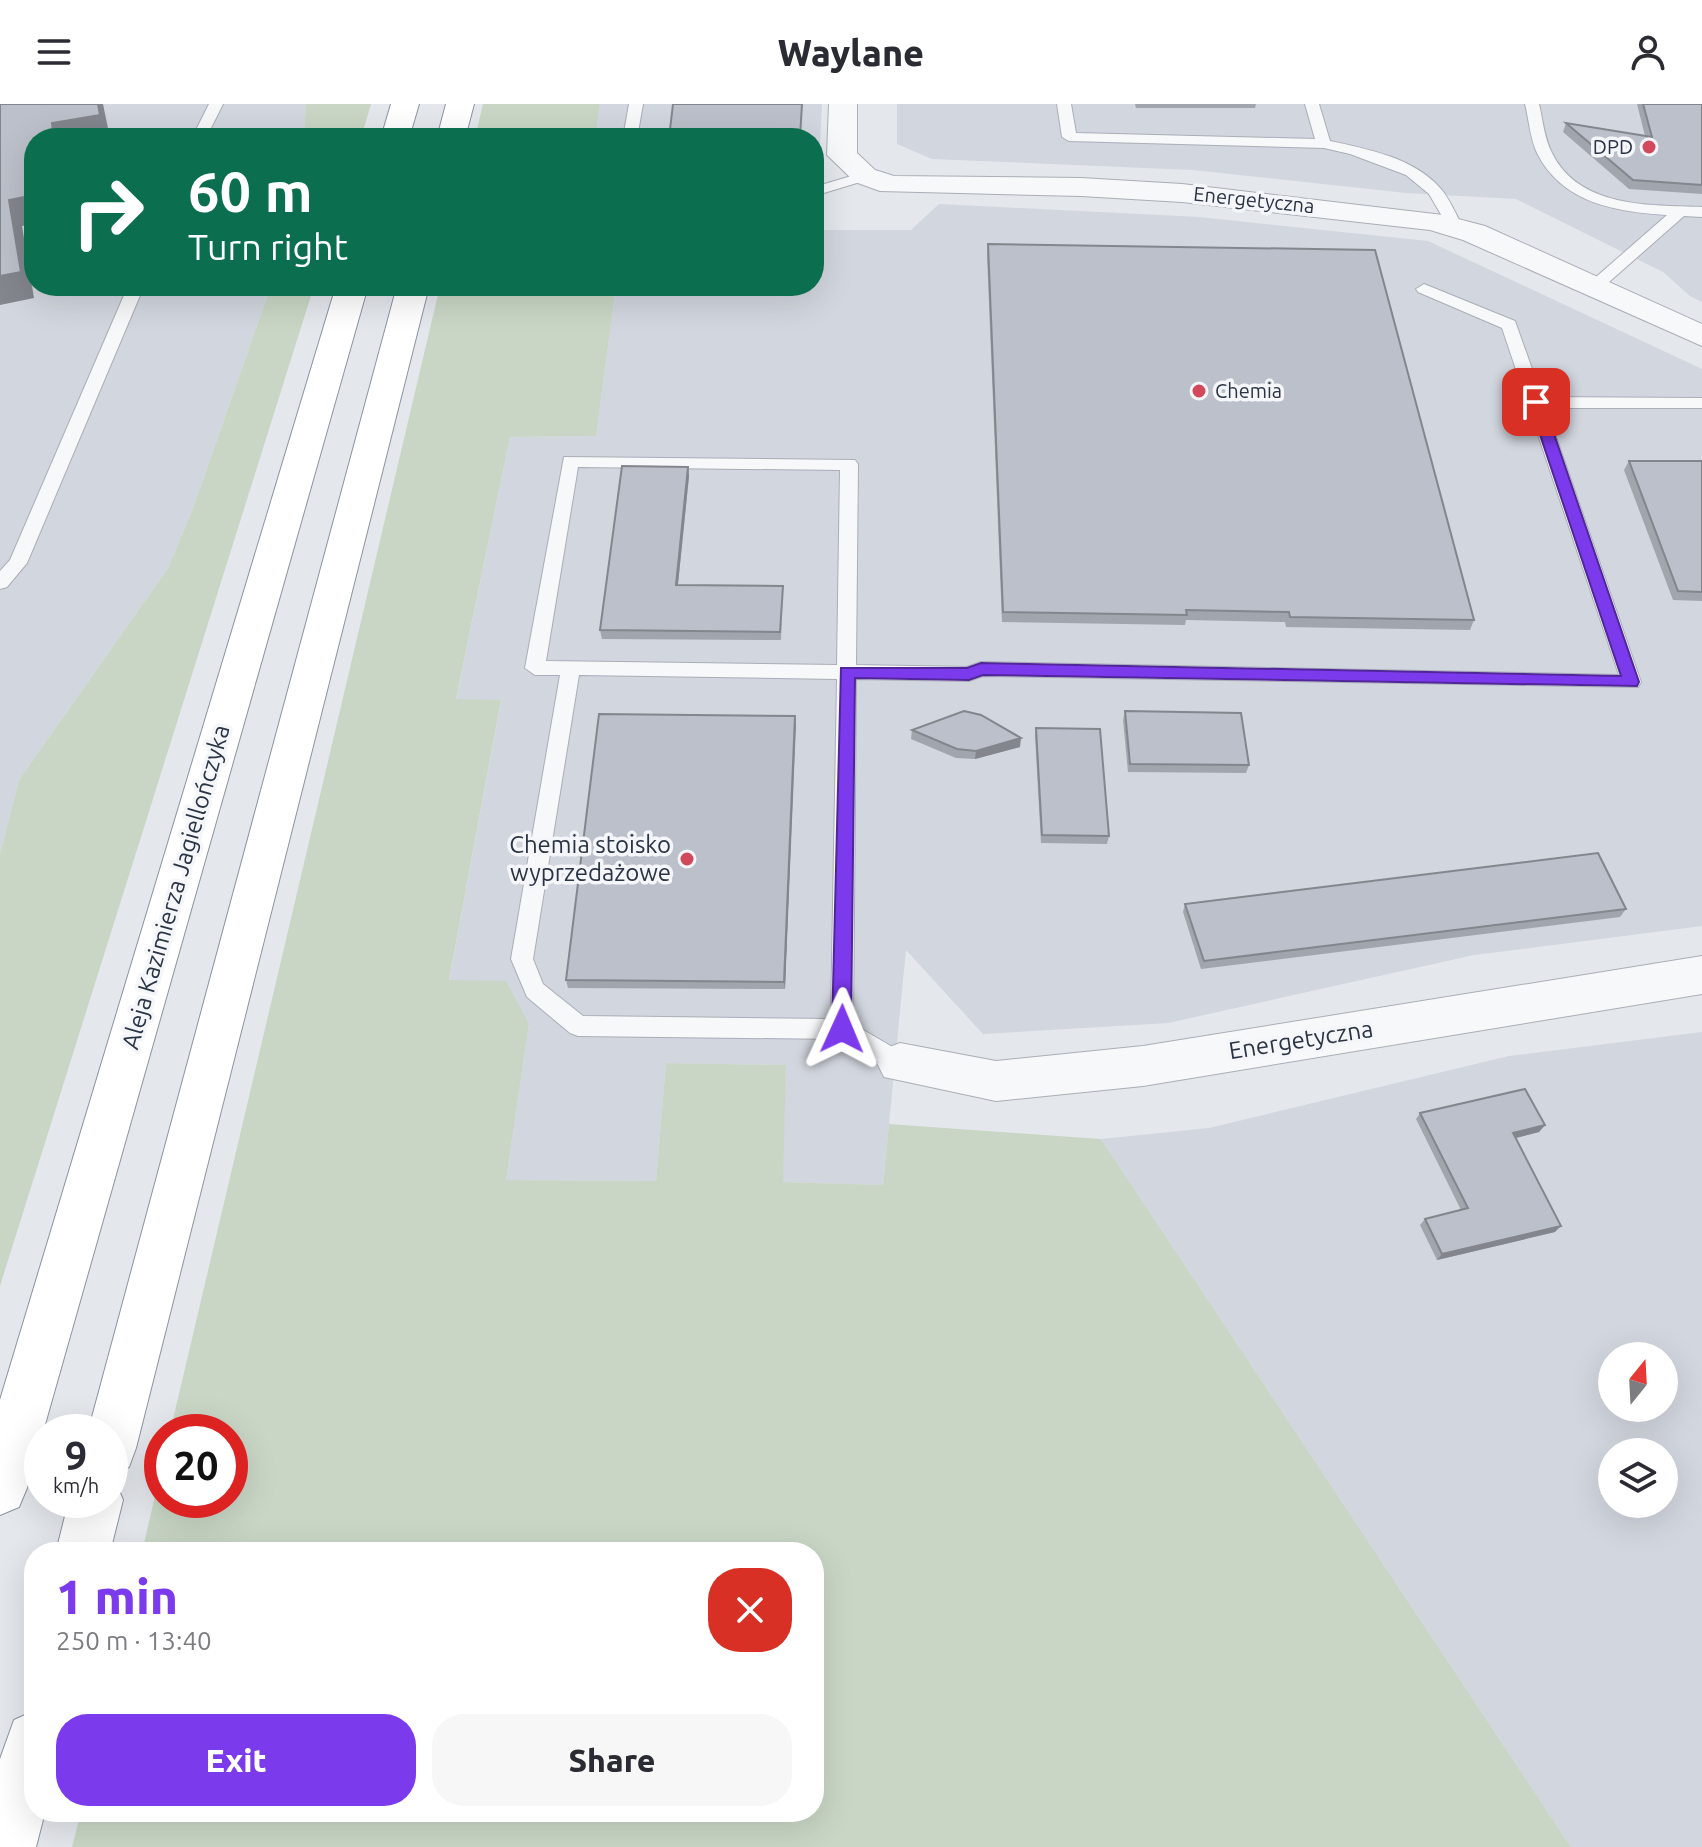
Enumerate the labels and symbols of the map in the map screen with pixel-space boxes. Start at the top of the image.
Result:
place label: DPD [1593,135,1633,158]
marker: DPD [1640,138,1658,156]
street label: Energetyczna [1192,182,1316,217]
pin [1502,368,1570,436]
place label: Chemia [1215,379,1282,402]
marker: Chemia [1190,382,1208,400]
street label: Aleja Kazimierza Jagiellończyka [116,722,235,1052]
place label: Chemia stoisko wyprzedażowe [509,831,671,886]
marker: Chemia stoisko wyprzedażowe [678,850,696,868]
position arrow [800,987,884,1071]
street label: Energetyczna [1227,1015,1375,1064]
north arrow [1598,1342,1678,1422]
speed limit sign: 20 [144,1414,248,1518]

